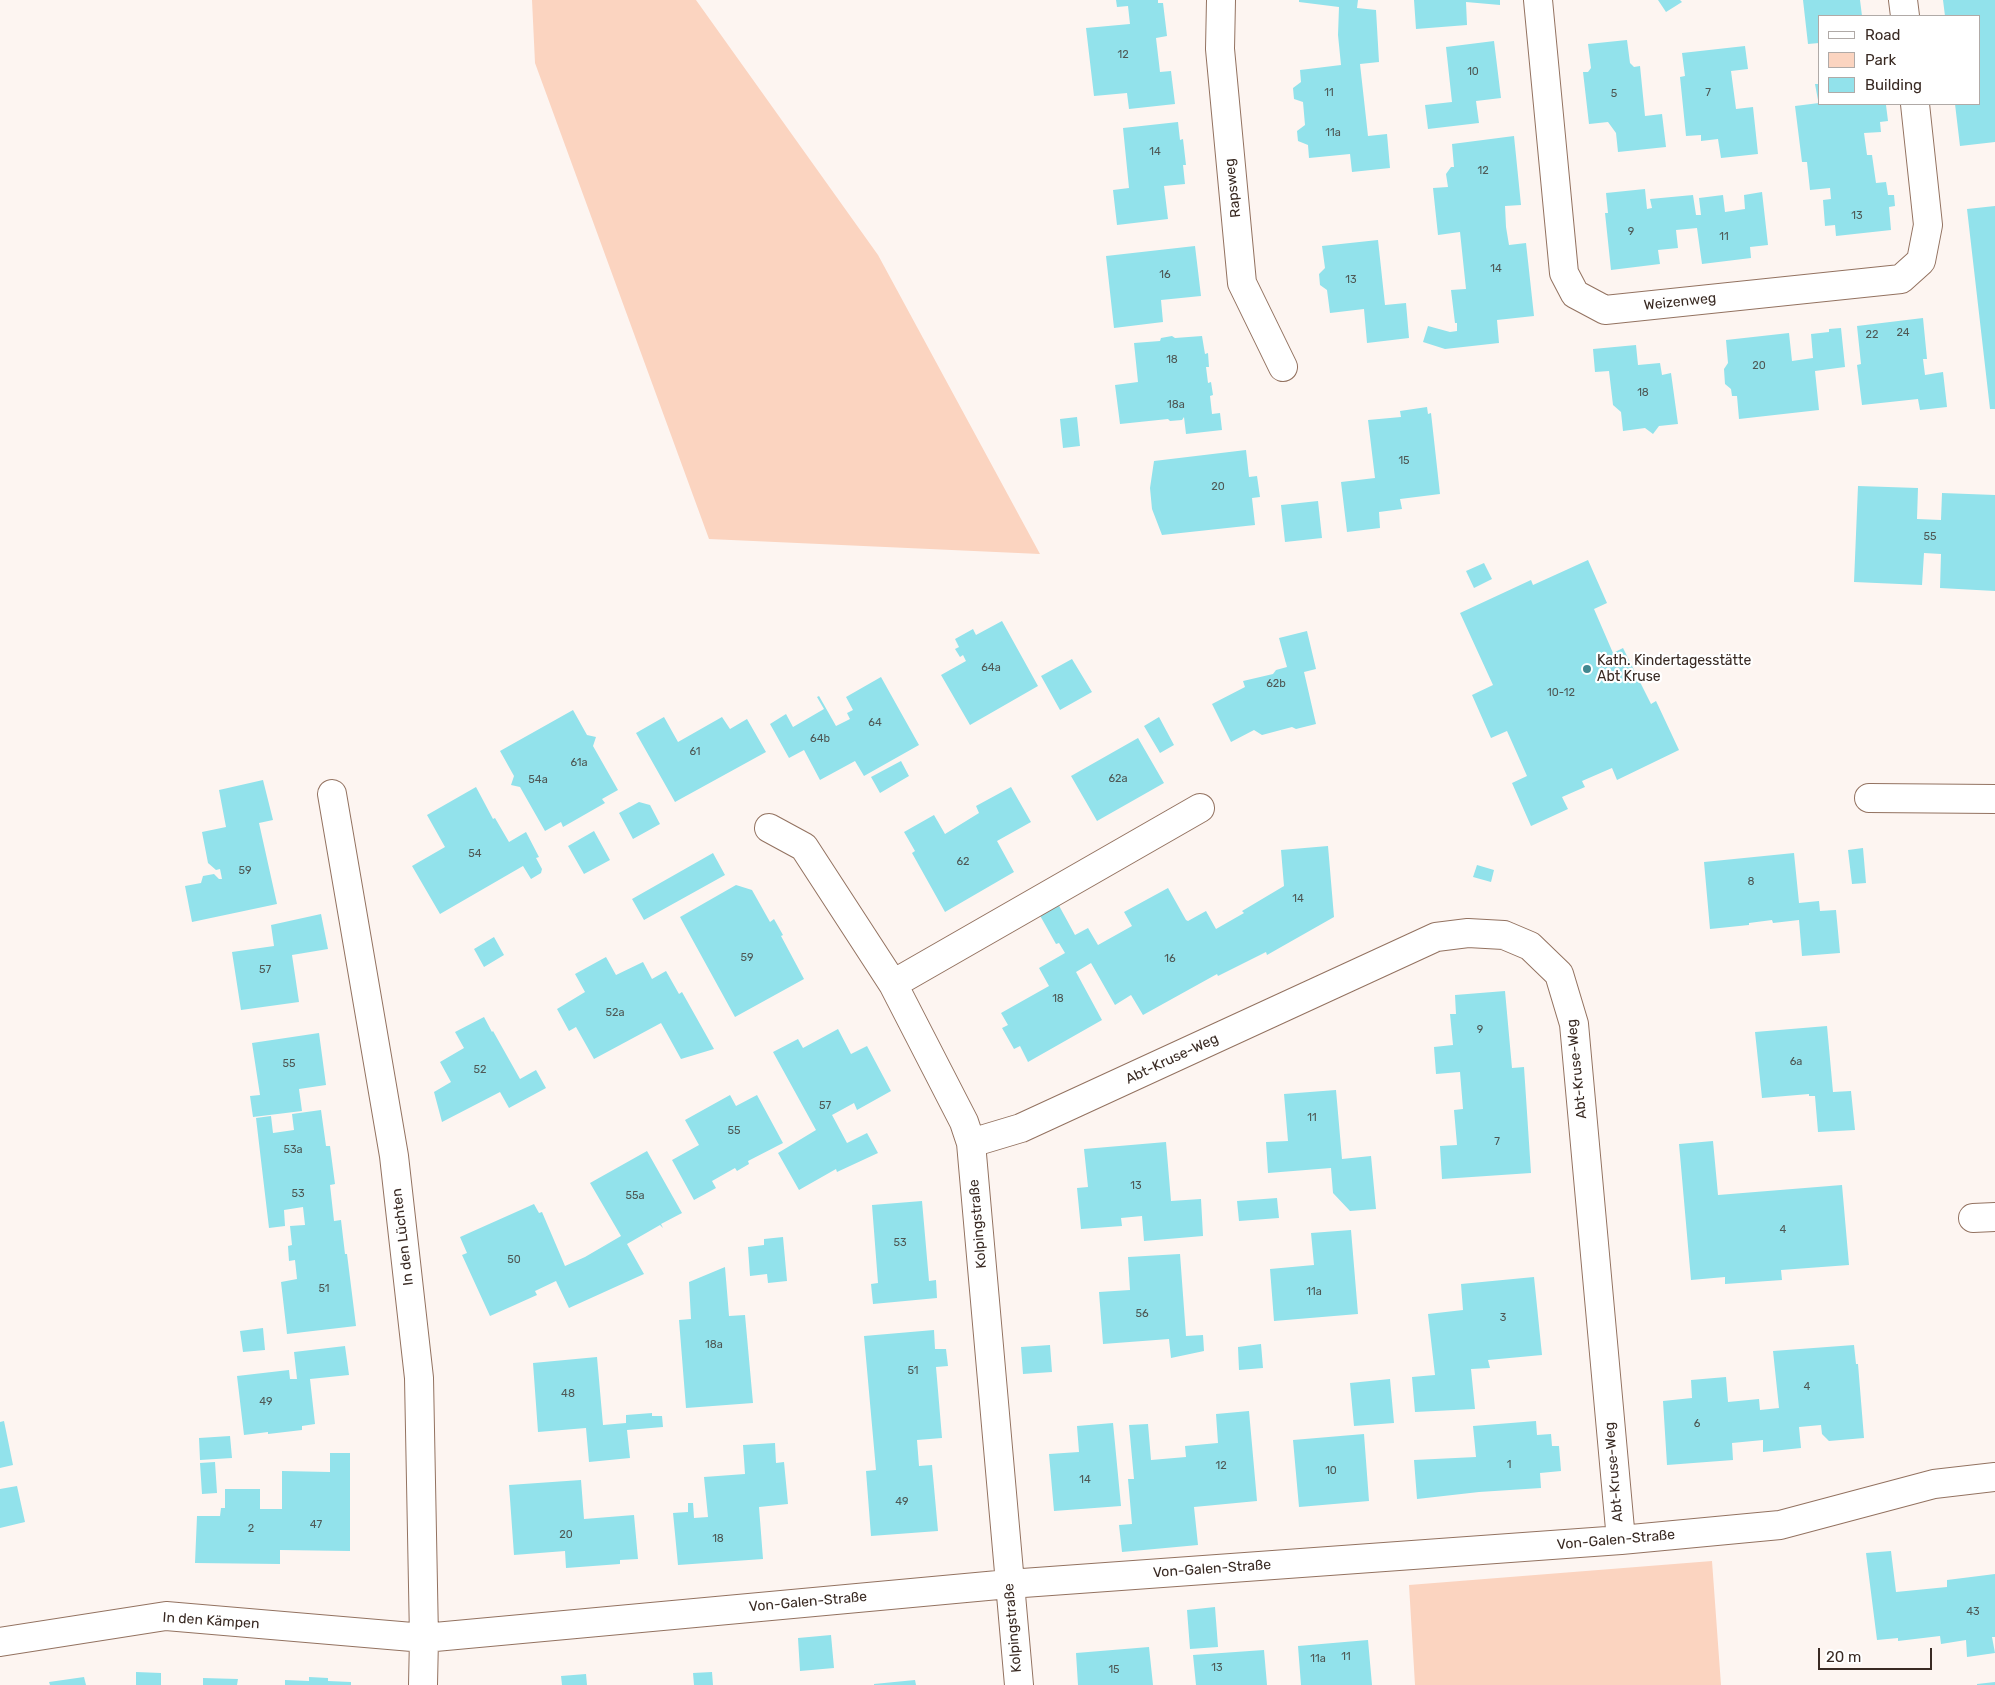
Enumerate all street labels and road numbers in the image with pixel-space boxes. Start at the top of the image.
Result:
street label: Rapsweg [1222,158,1244,218]
street label: Weizenweg [1643,290,1717,314]
street label: Abt-Kruse-Weg [1563,1018,1591,1120]
street label: Abt-Kruse-Weg [1123,1030,1221,1088]
street label: Kolpingstraße [966,1179,990,1269]
street label: In den Lüchten [389,1187,417,1287]
street label: Abt-Kruse-Weg [1601,1421,1627,1523]
street label: Von-Galen-Straße [1556,1526,1676,1554]
street label: Von-Galen-Straße [1152,1556,1272,1582]
street label: Kolpingstraße [1001,1583,1025,1673]
street label: Von-Galen-Straße [748,1588,868,1616]
street label: In den Kämpen [162,1609,260,1633]

